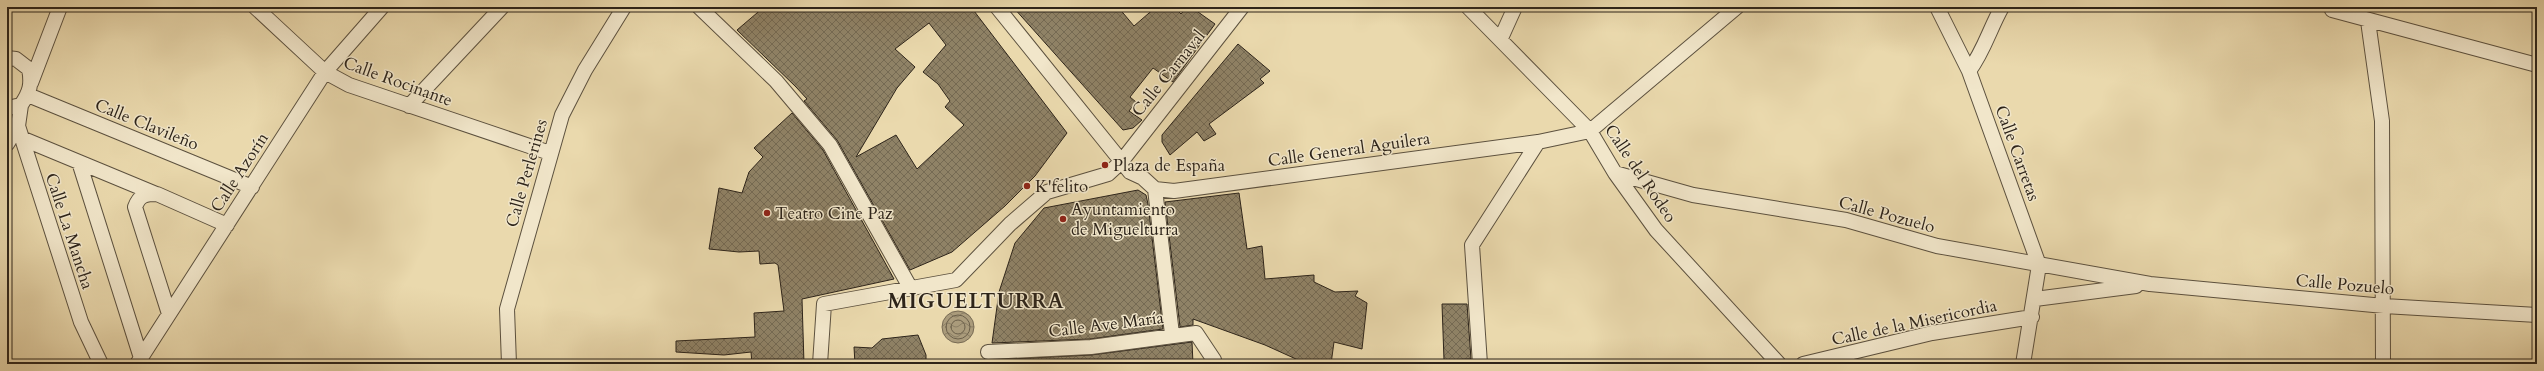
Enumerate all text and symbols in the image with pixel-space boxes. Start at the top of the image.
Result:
street label: Calle Carnaval [1126,25,1211,121]
street label: Calle Rocinante [340,51,456,112]
street label: Calle Clavileño [91,93,202,156]
street label: Calle Carretas [1990,102,2046,204]
street label: Calle Perlerines [500,116,553,230]
street label: Calle del Rodeo [1599,120,1682,227]
street label: Calle General Aguilera [1266,127,1432,172]
street label: Calle Azorín [205,128,274,217]
place label: Plaza de España [1113,154,1226,177]
marker: Plaza de España [1100,160,1110,170]
street label: Calle La Mancha [40,170,99,293]
place label: K'felito [1035,175,1088,198]
marker: K'felito [1022,181,1032,191]
street label: Calle Pozuelo [1836,191,1938,238]
place label: Ayuntamiento de Miguelturra [1071,198,1179,241]
place label: Teatro Cine Paz [775,202,893,225]
marker: Teatro Cine Paz [762,208,772,218]
marker: Ayuntamiento de Miguelturra [1058,214,1068,224]
street label: Calle Pozuelo [2295,269,2395,300]
district label: MIGUELTURRA [887,287,1065,316]
street label: Calle de la Misericordia [1829,294,1999,351]
street label: Calle Ave María [1047,306,1166,343]

